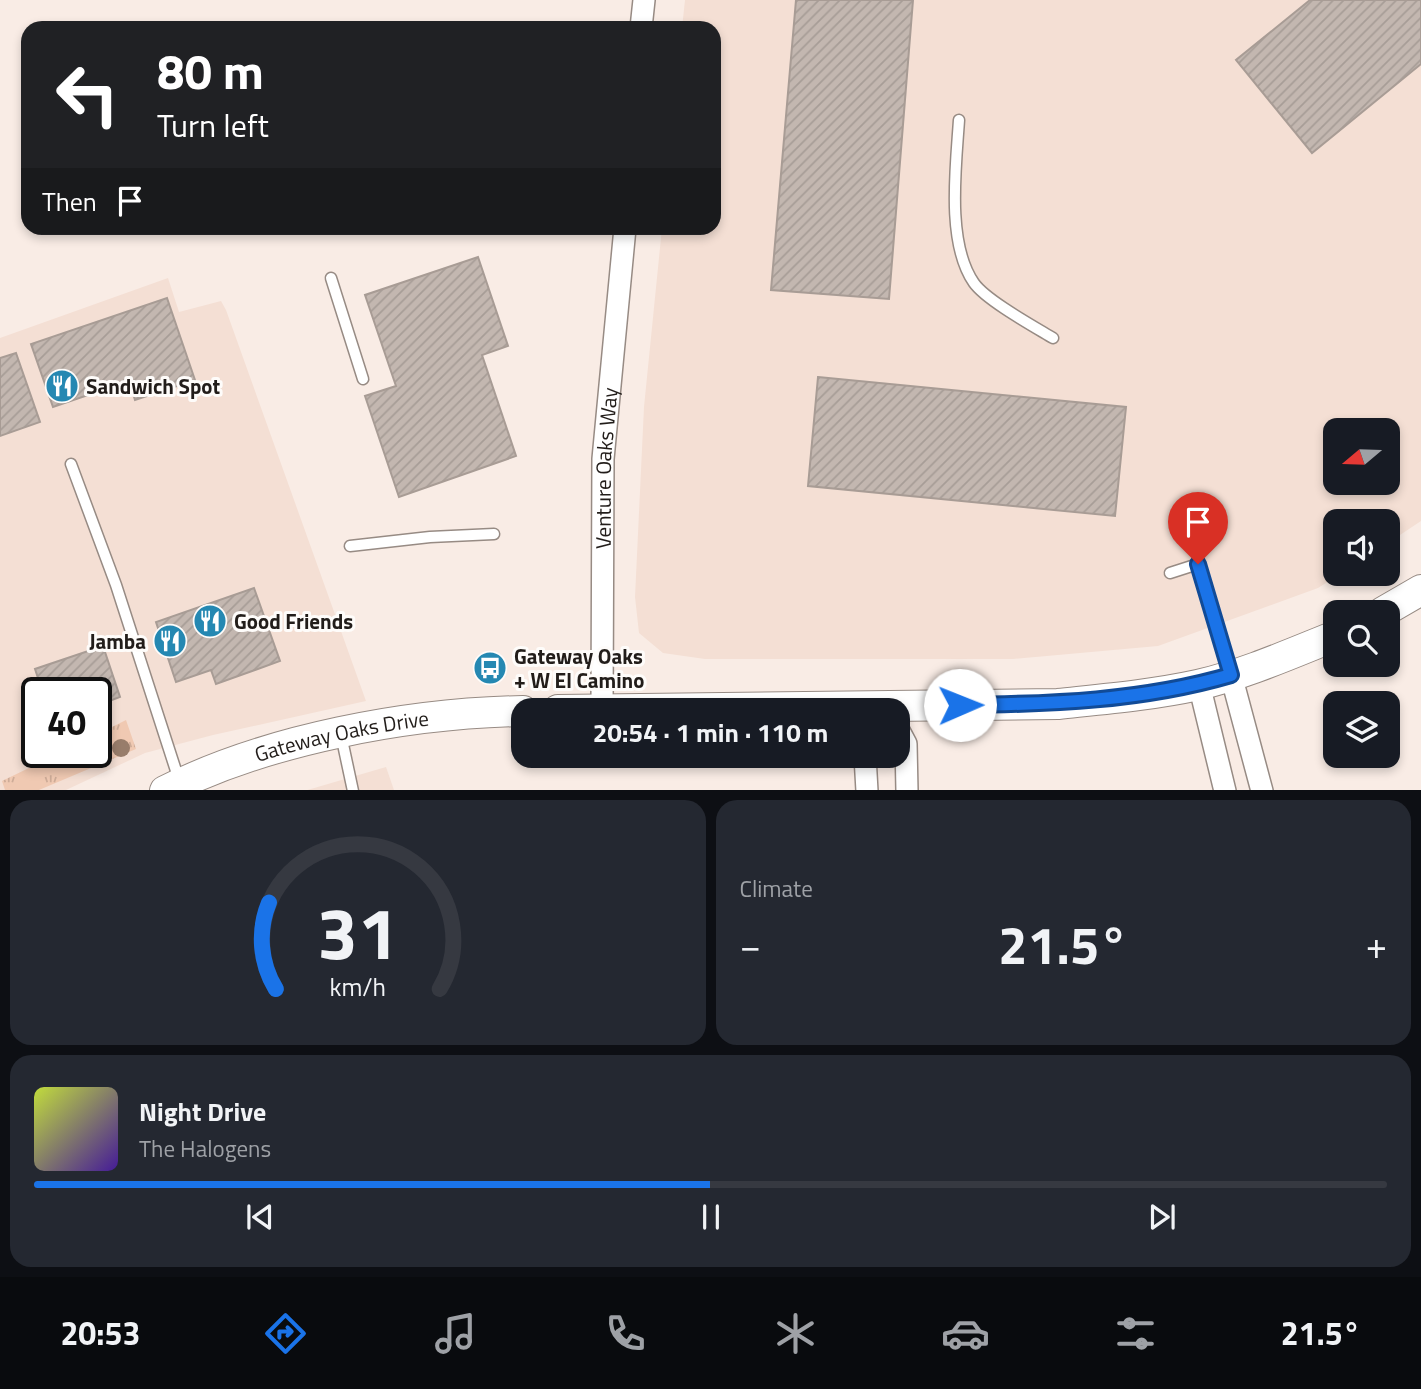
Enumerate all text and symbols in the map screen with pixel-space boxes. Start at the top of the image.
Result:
text: 80 m [157,33,264,108]
icon: left [42,49,133,140]
text: Turn left [157,101,269,149]
text: Then [42,182,97,221]
icon: arrive [111,182,149,220]
restaurant icon: Sandwich Spot [43,367,81,405]
place label: Sandwich Spot [86,370,221,402]
street label: Venture Oaks Way [587,386,626,549]
north arrow [1323,418,1400,495]
map controls [1323,418,1400,768]
pin [1168,492,1228,564]
icon: arrive [1179,503,1217,541]
button: sound [1323,509,1400,586]
button: search [1323,600,1400,677]
restaurant icon: Good Friends [191,602,229,640]
place label: Good Friends [234,605,353,637]
restaurant icon: Jamba [151,622,189,660]
place label: Jamba [89,625,146,657]
place label: Gateway Oaks + W El Camino [514,640,644,696]
bus stop icon: Gateway Oaks + W El Camino [471,649,509,687]
position arrow [923,668,997,742]
speed limit sign: 40 [21,677,112,768]
button: layers [1323,691,1400,768]
street label: Gateway Oaks Drive [250,702,430,770]
text: 20:54 · 1 min · 110 m [593,713,828,752]
text: Climate [740,871,813,906]
text: 31 [317,877,399,987]
text: 21.5° [998,905,1128,984]
text: − [740,916,761,974]
text: + [1366,916,1387,974]
text: km/h [329,967,386,1005]
text: Night Drive [139,1092,266,1131]
text: The Halogens [139,1131,271,1166]
icon: previous [241,1198,279,1236]
icon: pause [692,1198,730,1236]
icon: next [1143,1198,1181,1236]
text: 20:53 [60,1309,140,1357]
icon: directions [261,1309,310,1358]
icon: music [431,1309,480,1358]
icon: phone [601,1309,650,1358]
icon: climate [771,1309,820,1358]
icon: car [941,1309,990,1358]
icon: filters [1111,1309,1160,1358]
text: 21.5° [1281,1309,1361,1357]

